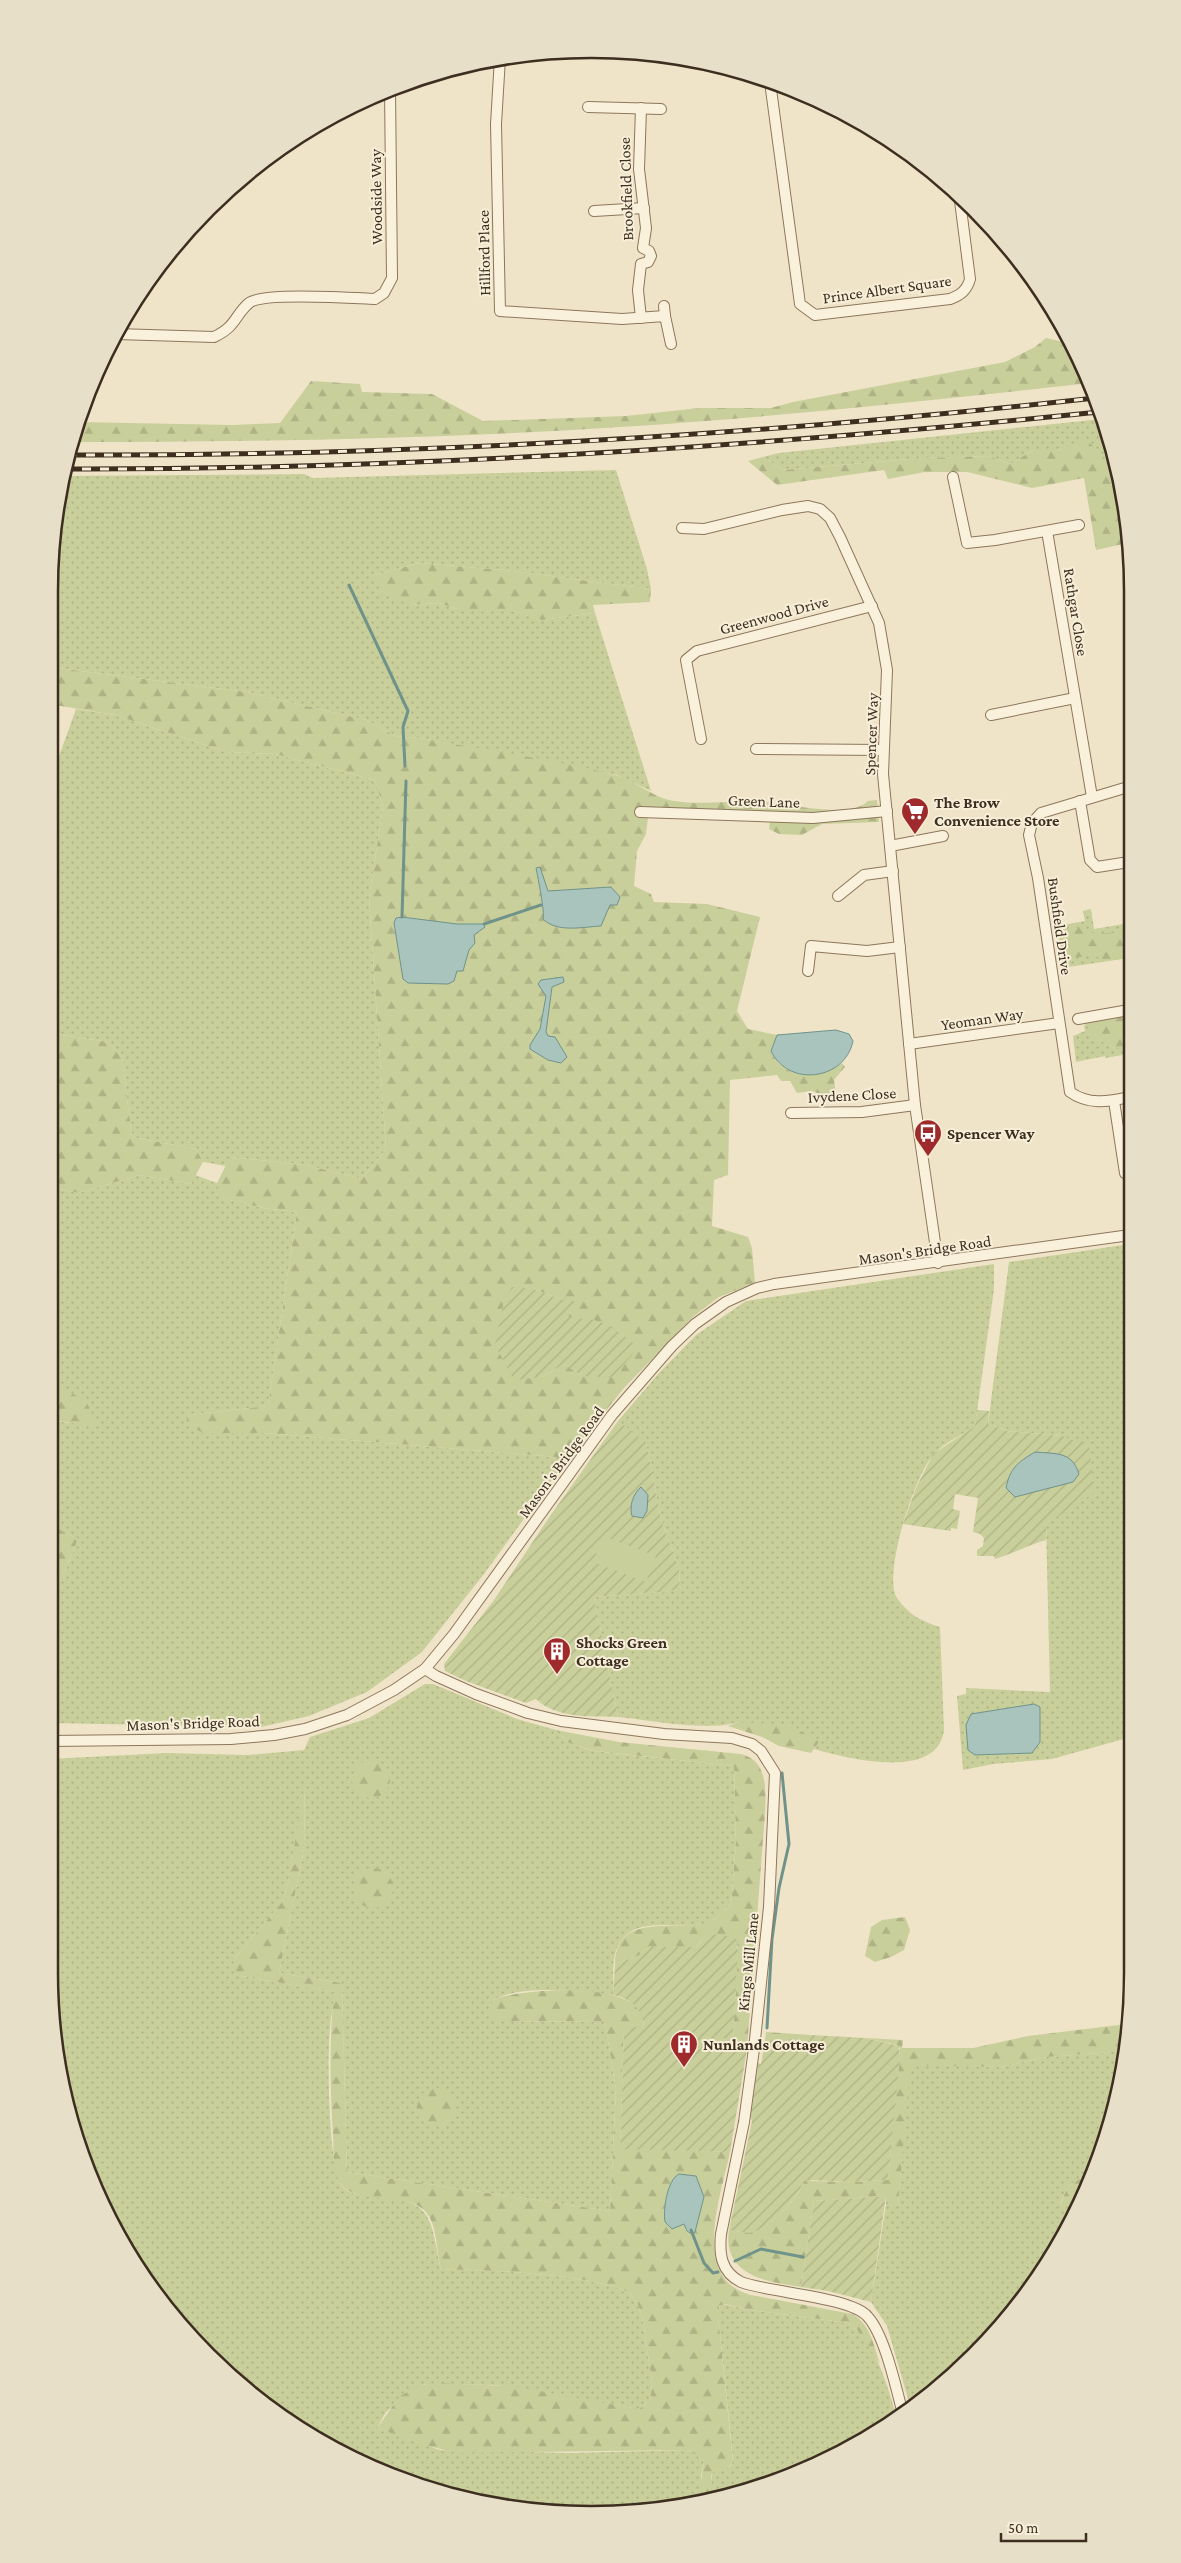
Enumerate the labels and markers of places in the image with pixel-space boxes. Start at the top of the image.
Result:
place label: The Brow Convenience Store [934,794,1060,829]
supermarket icon: The Brow Convenience Store [900,796,930,835]
bus stop icon: Spencer Way [913,1118,943,1157]
place label: Spencer Way [947,1125,1035,1142]
place label: Shocks Green Cottage [576,1634,667,1669]
building icon: Shocks Green Cottage [542,1636,572,1675]
building icon: Nunlands Cottage [669,2029,699,2068]
place label: Nunlands Cottage [703,2036,825,2053]

